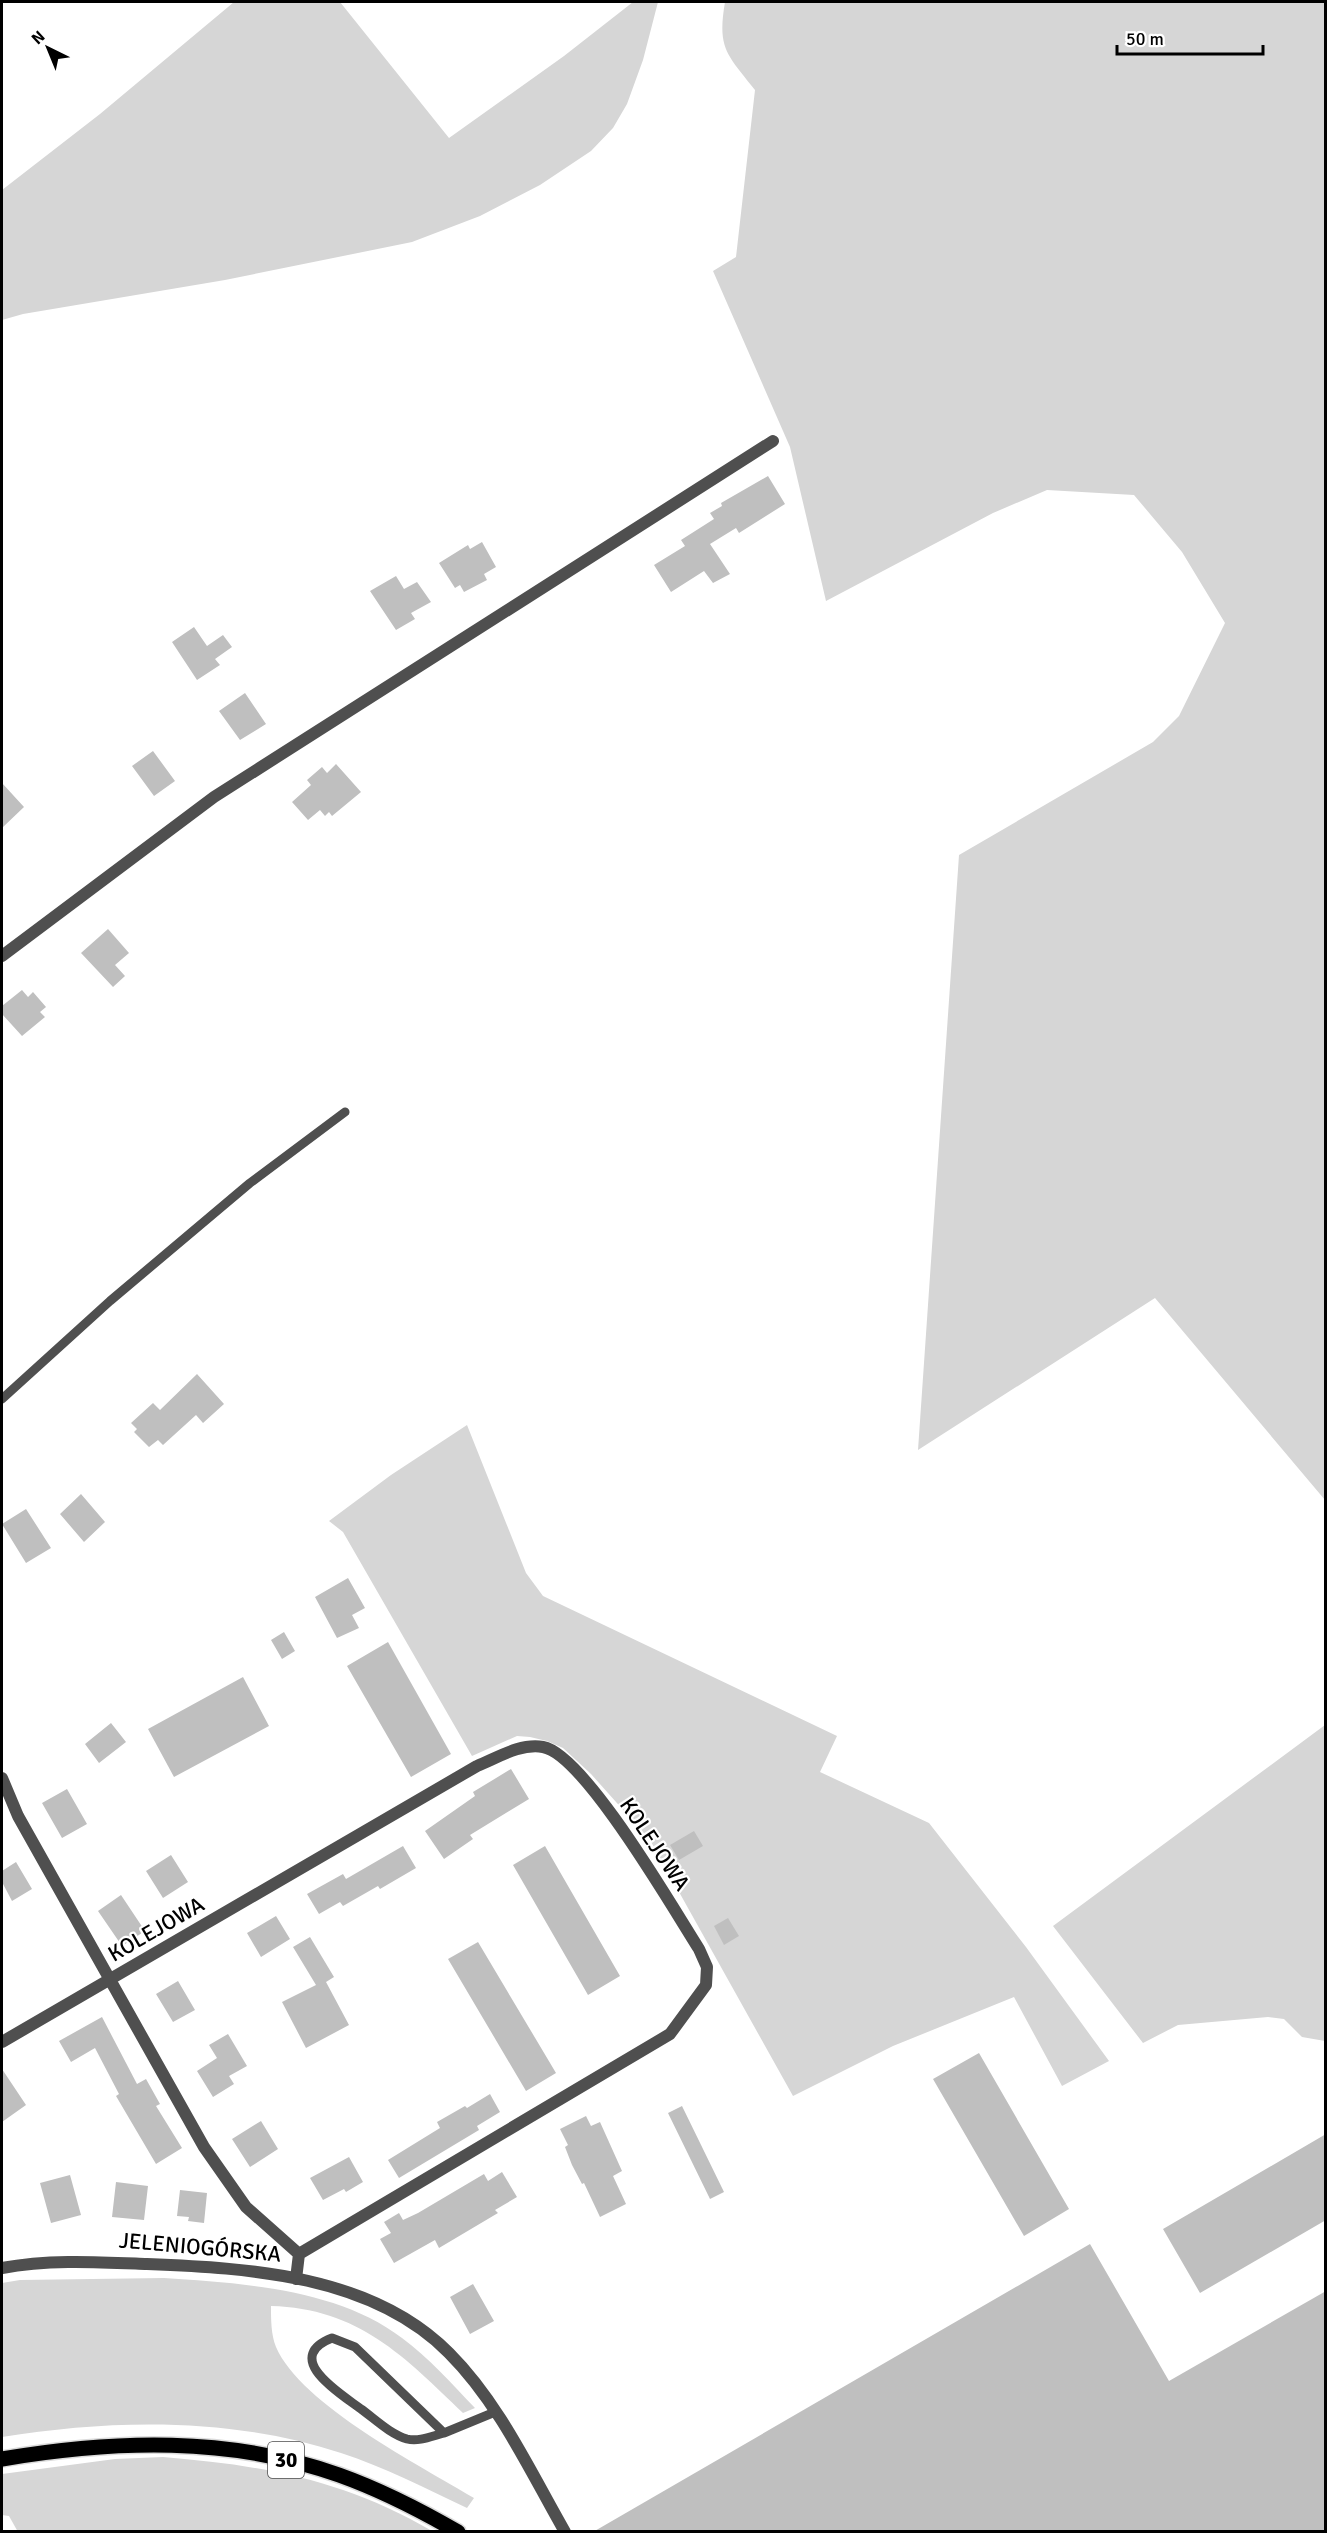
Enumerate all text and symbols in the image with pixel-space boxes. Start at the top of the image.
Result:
north arrow [18,18,78,78]
scale bar [1117,18,1262,56]
text: N [28,27,49,49]
text: 50 m [1126,28,1164,50]
street label: KOLEJOWA [614,1792,696,1896]
street label: KOLEJOWA [103,1890,209,1967]
street label: JELENIOGÓRSKA [118,2226,283,2268]
road number: 30 [268,2442,304,2478]

